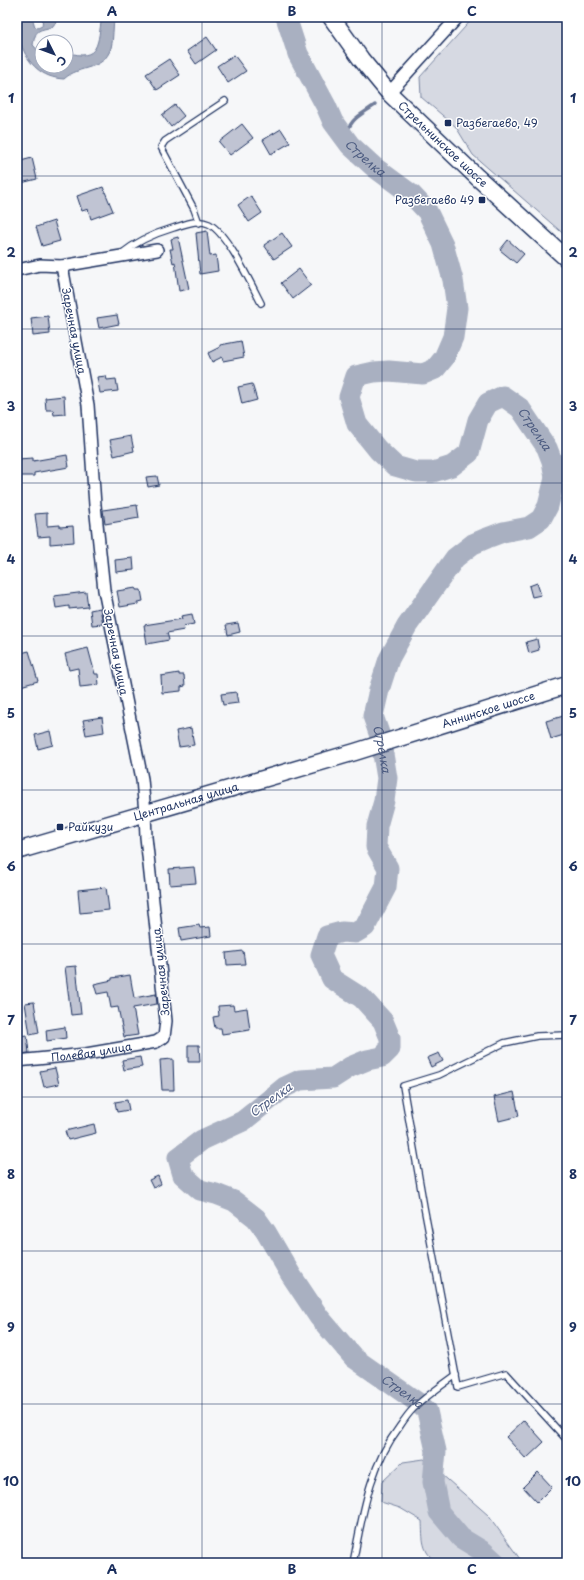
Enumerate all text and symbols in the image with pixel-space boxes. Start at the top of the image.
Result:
text: A [107,1,117,20]
text: B [288,1,297,20]
text: C [467,1,477,20]
north arrow [34,34,74,74]
text: С [53,52,71,70]
text: 1 [8,88,14,107]
text: 1 [570,88,576,107]
street label: Стрельнинское шоссе [394,97,492,191]
place label: Разбегаево, 49 [456,114,538,131]
marker: Разбегаево, 49 [443,118,453,128]
water label: Стрелка [341,135,390,181]
place label: Разбегаево 49 [395,191,474,208]
marker: Разбегаево 49 [477,195,487,205]
text: 2 [6,242,16,261]
text: 2 [568,242,578,261]
street label: Заречная улица [58,286,91,376]
text: 3 [7,396,16,415]
text: 3 [569,396,578,415]
water label: Стрелка [514,403,557,454]
text: 4 [7,549,16,568]
text: 4 [569,549,578,568]
street label: Заречная улица [100,607,133,697]
street label: Аннинское шоссе [439,687,537,732]
text: 5 [7,703,15,722]
text: 5 [569,703,577,722]
water label: Стрелка [369,722,396,775]
street label: Центральная улица [131,778,240,824]
place label: Райкузи [68,818,113,835]
marker: Райкузи [55,822,65,832]
text: 6 [6,856,16,875]
text: 6 [568,856,578,875]
street label: Заречная улица [147,927,174,1017]
text: 7 [7,1010,15,1029]
text: 7 [569,1010,577,1029]
street label: Полевая улица [50,1037,133,1066]
water label: Стрелка [245,1077,296,1121]
text: 8 [7,1164,15,1183]
text: 8 [569,1164,577,1183]
text: 9 [7,1317,15,1336]
text: 9 [569,1317,577,1336]
water label: Стрелка [378,1370,429,1413]
text: 10 [3,1471,19,1490]
text: 10 [565,1471,581,1490]
text: A [107,1559,117,1578]
text: B [288,1559,297,1578]
text: C [467,1559,477,1578]

